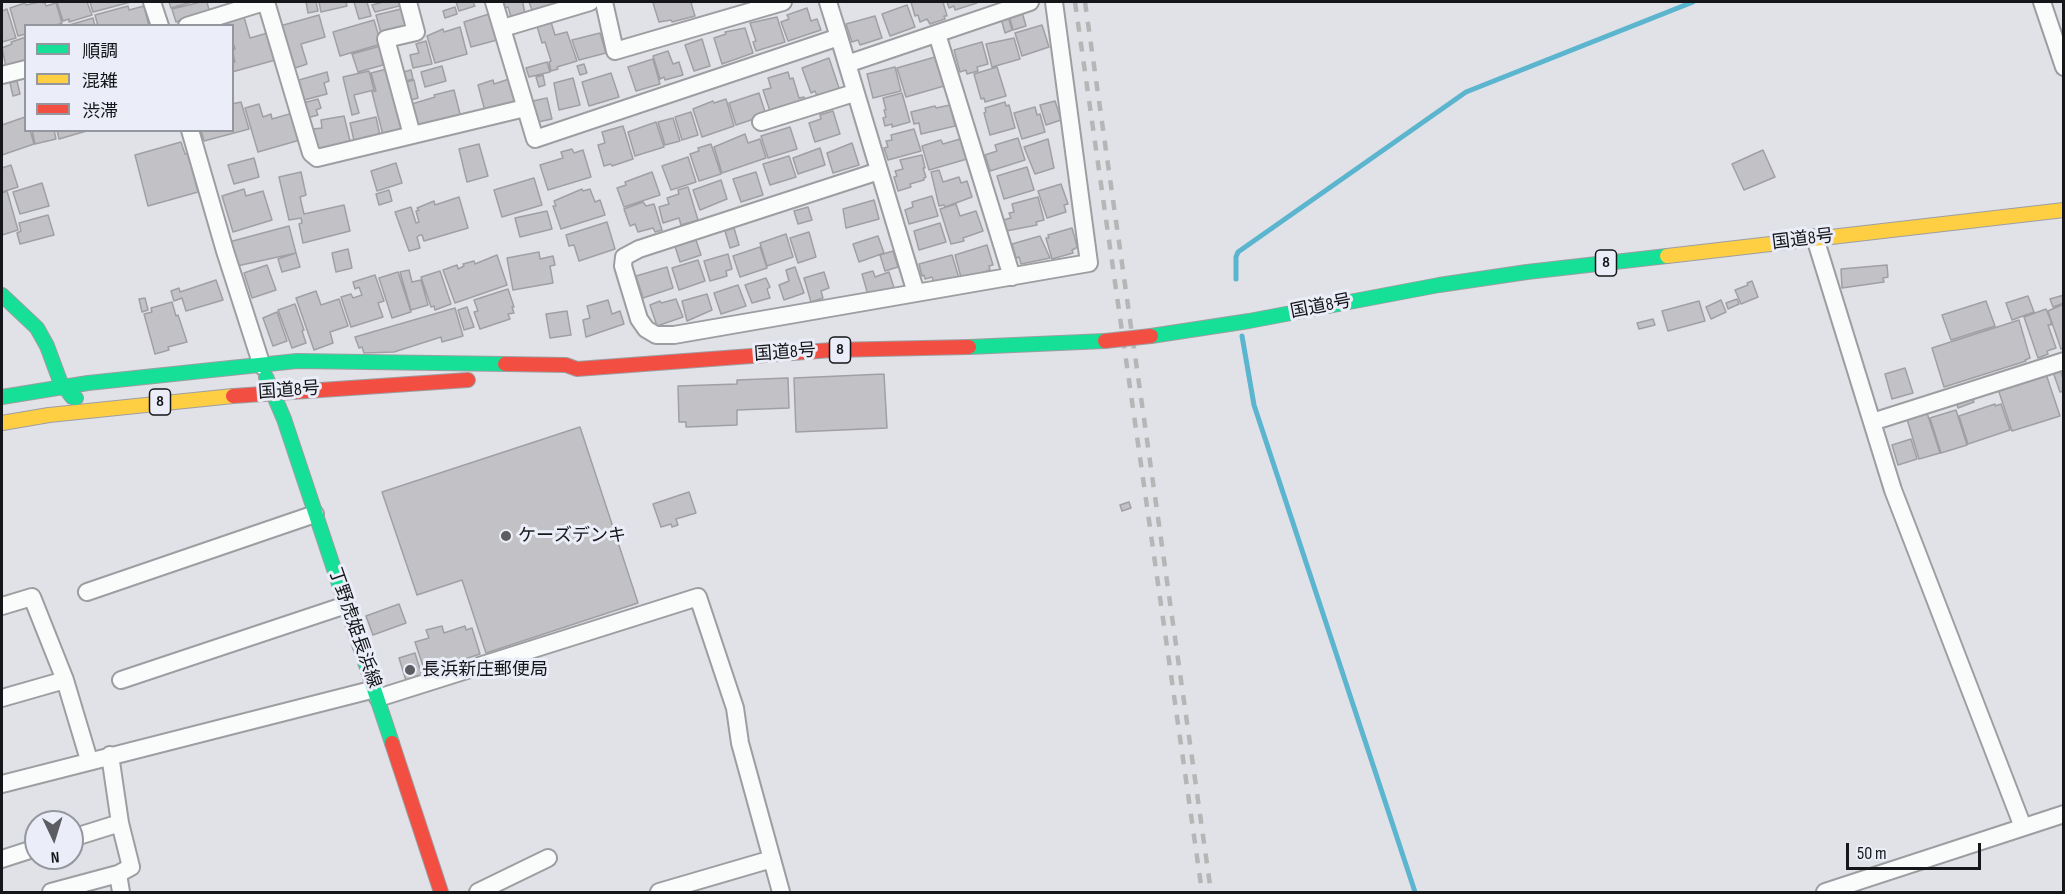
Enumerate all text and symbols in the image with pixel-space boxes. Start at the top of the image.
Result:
legend [24,24,234,132]
text: 順調 [82,41,118,62]
text: 混雑 [82,71,118,92]
text: 渋滞 [82,101,118,122]
street label: 国道8号 [1771,226,1835,254]
road number: 8 [1596,250,1616,276]
street label: 国道8号 [1289,290,1353,324]
road number: 8 [830,337,850,363]
street label: 国道8号 [753,340,817,366]
street label: 国道8号 [257,378,321,404]
road number: 8 [150,389,170,415]
place label: ケーズデンキ [518,525,626,547]
marker: ケーズデンキ [499,529,513,543]
street label: 丁野虎姫長浜線 [323,565,385,691]
place label: 長浜新庄郵便局 [422,659,548,681]
marker: 長浜新庄郵便局 [403,663,417,677]
north arrow [24,810,84,870]
scale bar [1849,831,1984,869]
text: 50 m [1857,843,1887,864]
text: N [50,847,60,866]

